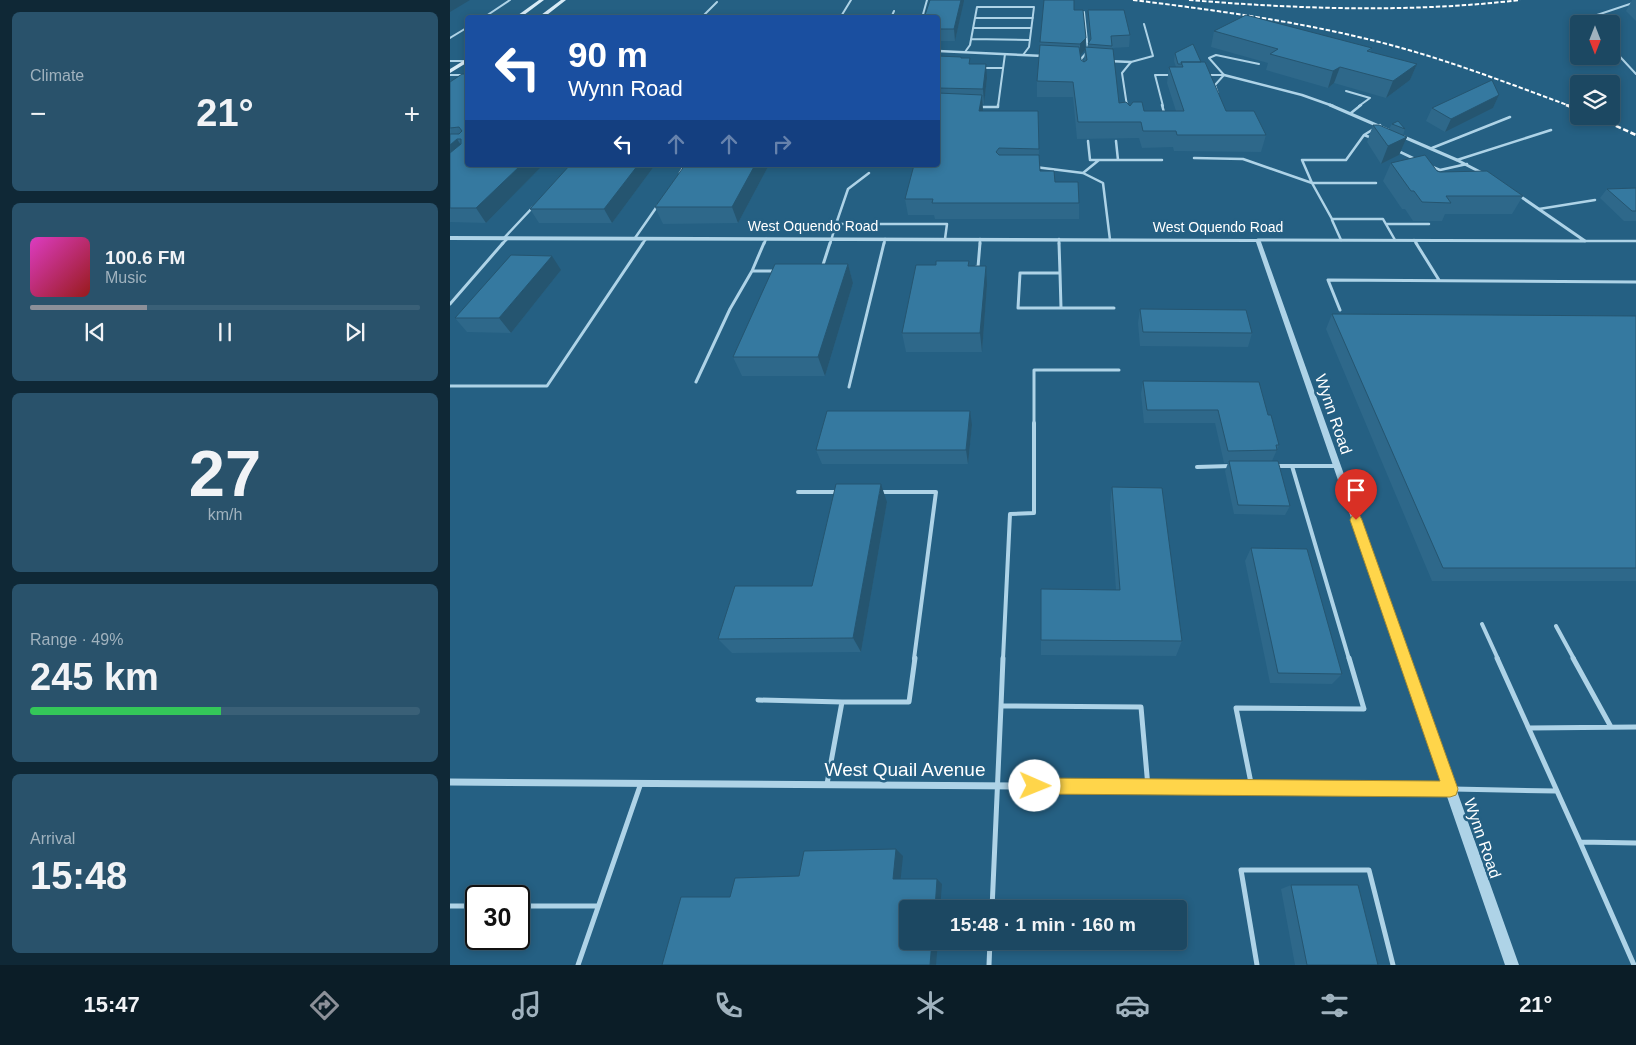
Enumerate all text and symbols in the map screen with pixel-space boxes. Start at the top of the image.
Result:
north arrow [1570,15,1620,65]
map controls [1570,15,1620,125]
icon: left [485,35,550,100]
text: 90 m [568,35,648,74]
text: Climate [30,67,84,84]
button: layers [1570,75,1620,125]
text: Wynn Road [568,76,683,101]
text: 21° [196,92,254,134]
text: − [30,98,46,129]
text: + [404,98,420,129]
icon: left [609,130,637,158]
icon: ahead [662,130,690,158]
icon: ahead [715,130,743,158]
icon: right [768,130,796,158]
street label: West Oquendo Road [748,218,878,234]
street label: West Oquendo Road [1153,219,1283,235]
text: 100.6 FM [105,247,185,268]
text: Music [105,269,147,286]
icon: previous [81,318,109,346]
icon: pause [211,318,239,346]
icon: next [341,318,369,346]
street label: Wynn Road [1312,372,1355,456]
text: 27 [189,437,261,510]
pin [1335,469,1377,520]
icon: arrive [1342,476,1370,504]
text: km/h [208,506,242,523]
text: Range · 49% [30,631,123,648]
text: 245 km [30,656,159,698]
street label: West Quail Avenue [825,759,985,780]
position arrow [1008,759,1060,811]
street label: Wynn Road [1461,796,1504,880]
text: Arrival [30,830,75,847]
text: 15:48 [30,855,127,897]
speed limit sign: 30 [465,885,530,950]
text: 15:48 · 1 min · 160 m [950,914,1136,935]
icon: directions [307,988,342,1023]
icon: music [509,988,544,1023]
icon: phone [711,988,746,1023]
icon: climate [913,988,948,1023]
icon: car [1115,988,1150,1023]
icon: filters [1317,988,1352,1023]
text: 15:47 [84,992,140,1017]
text: 21° [1519,992,1552,1017]

